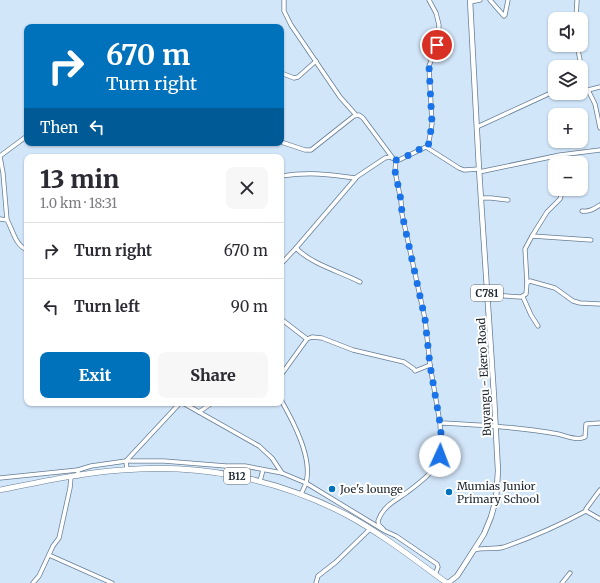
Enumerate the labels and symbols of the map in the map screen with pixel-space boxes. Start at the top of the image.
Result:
pin [420,28,454,62]
road number: C781 [471,285,503,301]
street label: Buyangu - Ekero Road [474,317,494,437]
position arrow [419,435,461,477]
road number: B12 [224,468,250,484]
place label: Mumias Junior Primary School [457,479,540,506]
place label: Joe's lounge [339,482,403,496]
marker: Joe's lounge [327,484,337,494]
marker: Mumias Junior Primary School [444,487,454,497]

